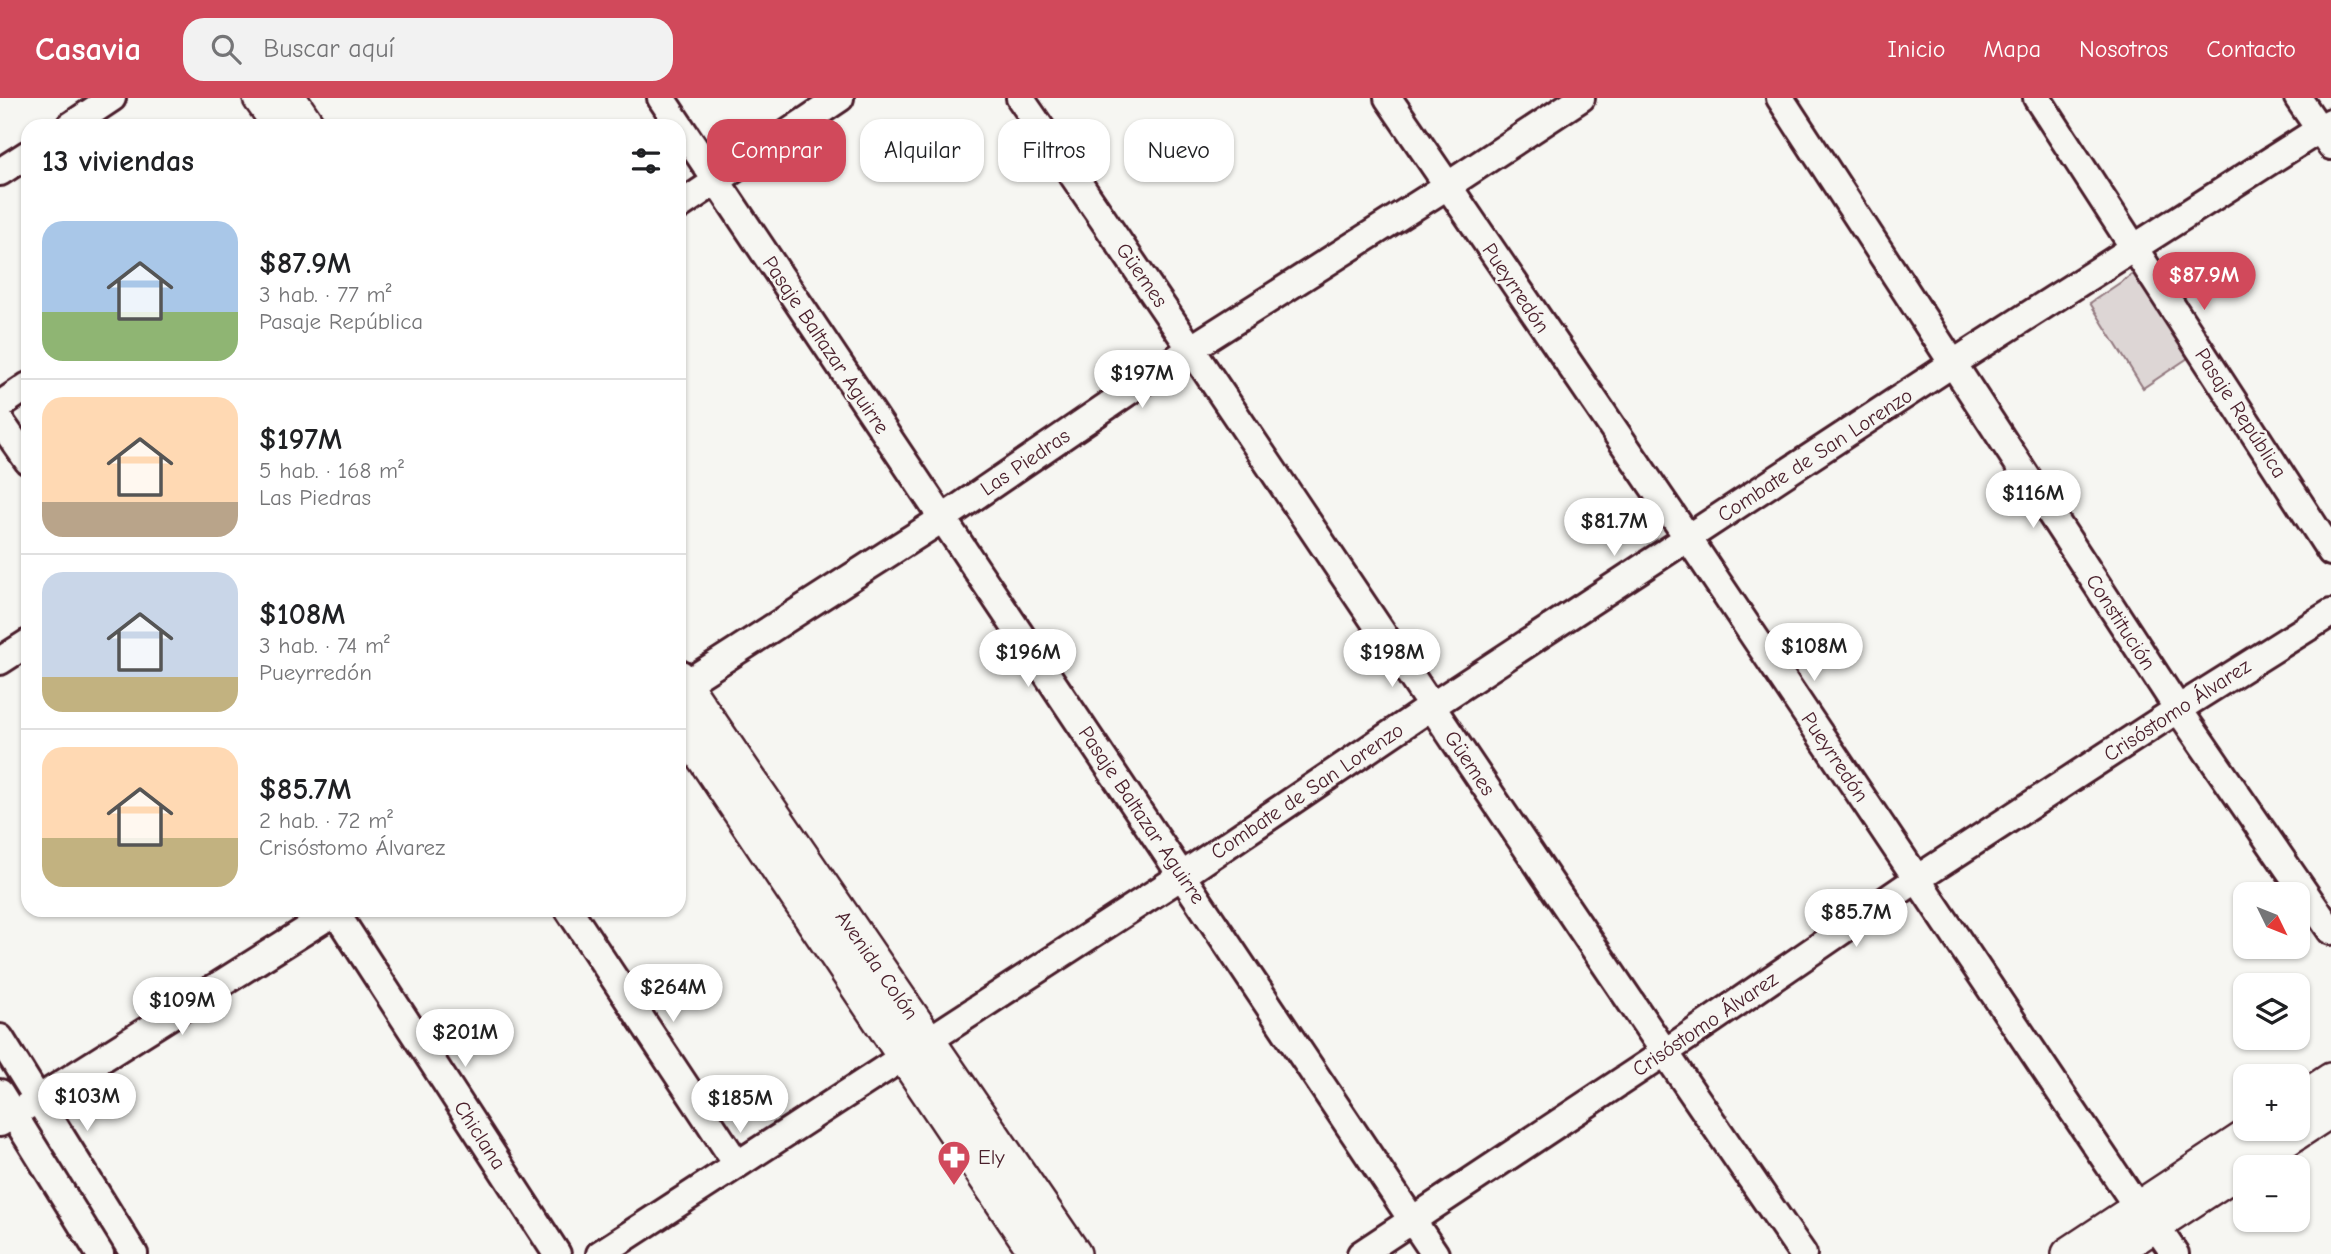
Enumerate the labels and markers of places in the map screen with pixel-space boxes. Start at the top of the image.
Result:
pin: $87.9M [2147,252,2261,312]
pin: $197M [1093,350,1191,410]
pin: $116M [1984,470,2082,530]
pin: $81.7M [1557,498,1671,558]
pin: $108M [1765,624,1863,683]
pin: $196M [979,630,1077,689]
pin: $198M [1343,630,1441,689]
pin: $85.7M [1799,890,1913,949]
pin: $264M [624,964,722,1024]
pin: $109M [133,978,231,1037]
pin: $201M [416,1010,514,1069]
pin: $103M [38,1074,136,1133]
pin: $185M [691,1076,789,1135]
pharmacy icon: Ely [935,1138,973,1187]
place label: Ely [978,1145,1005,1169]

